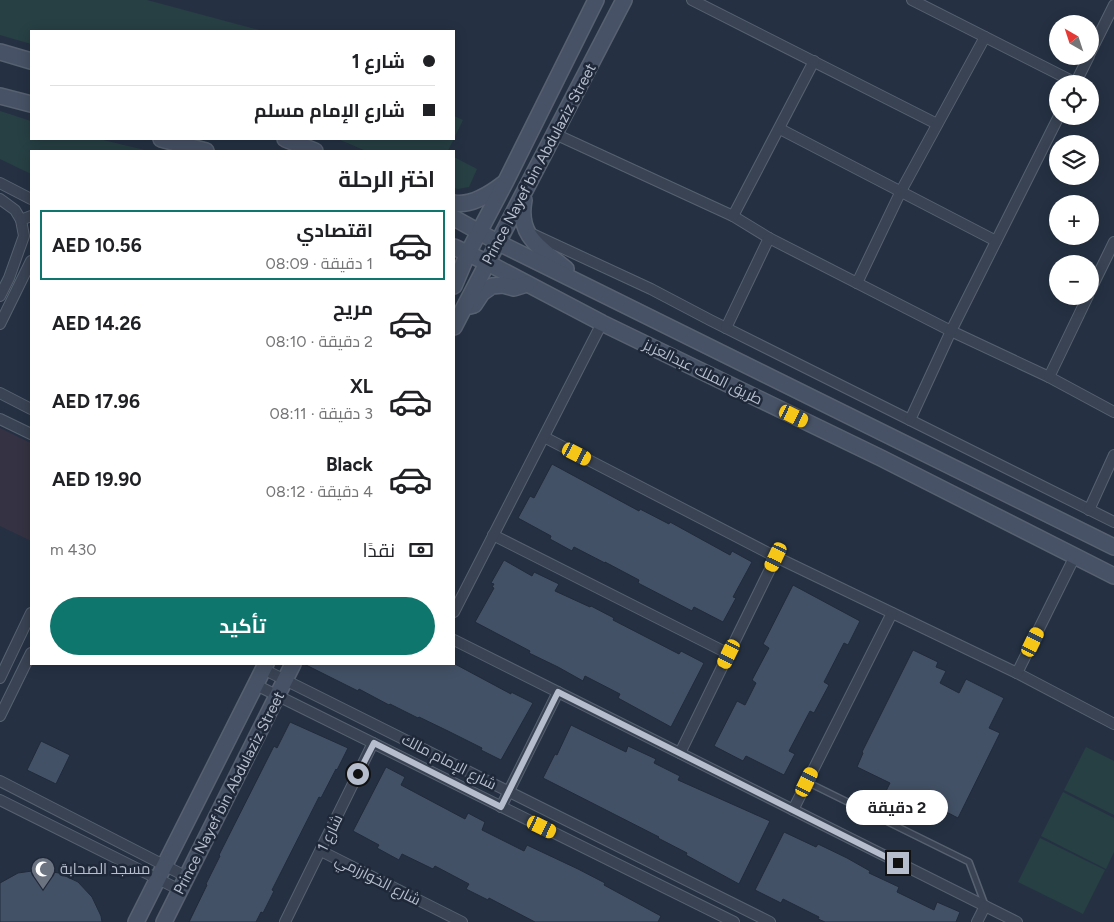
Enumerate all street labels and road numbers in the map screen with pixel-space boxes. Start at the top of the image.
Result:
street label: Prince Nayef bin Abdulaziz Street [478,60,600,268]
street label: طريق الملك عبدالعزيز [639,335,765,409]
street label: Prince Nayef bin Abdulaziz Street [170,688,288,897]
street label: شارع الإمام مالك [398,730,499,795]
street label: شارع 1 [313,812,348,855]
street label: شارع الخوارزمي [331,851,424,912]

